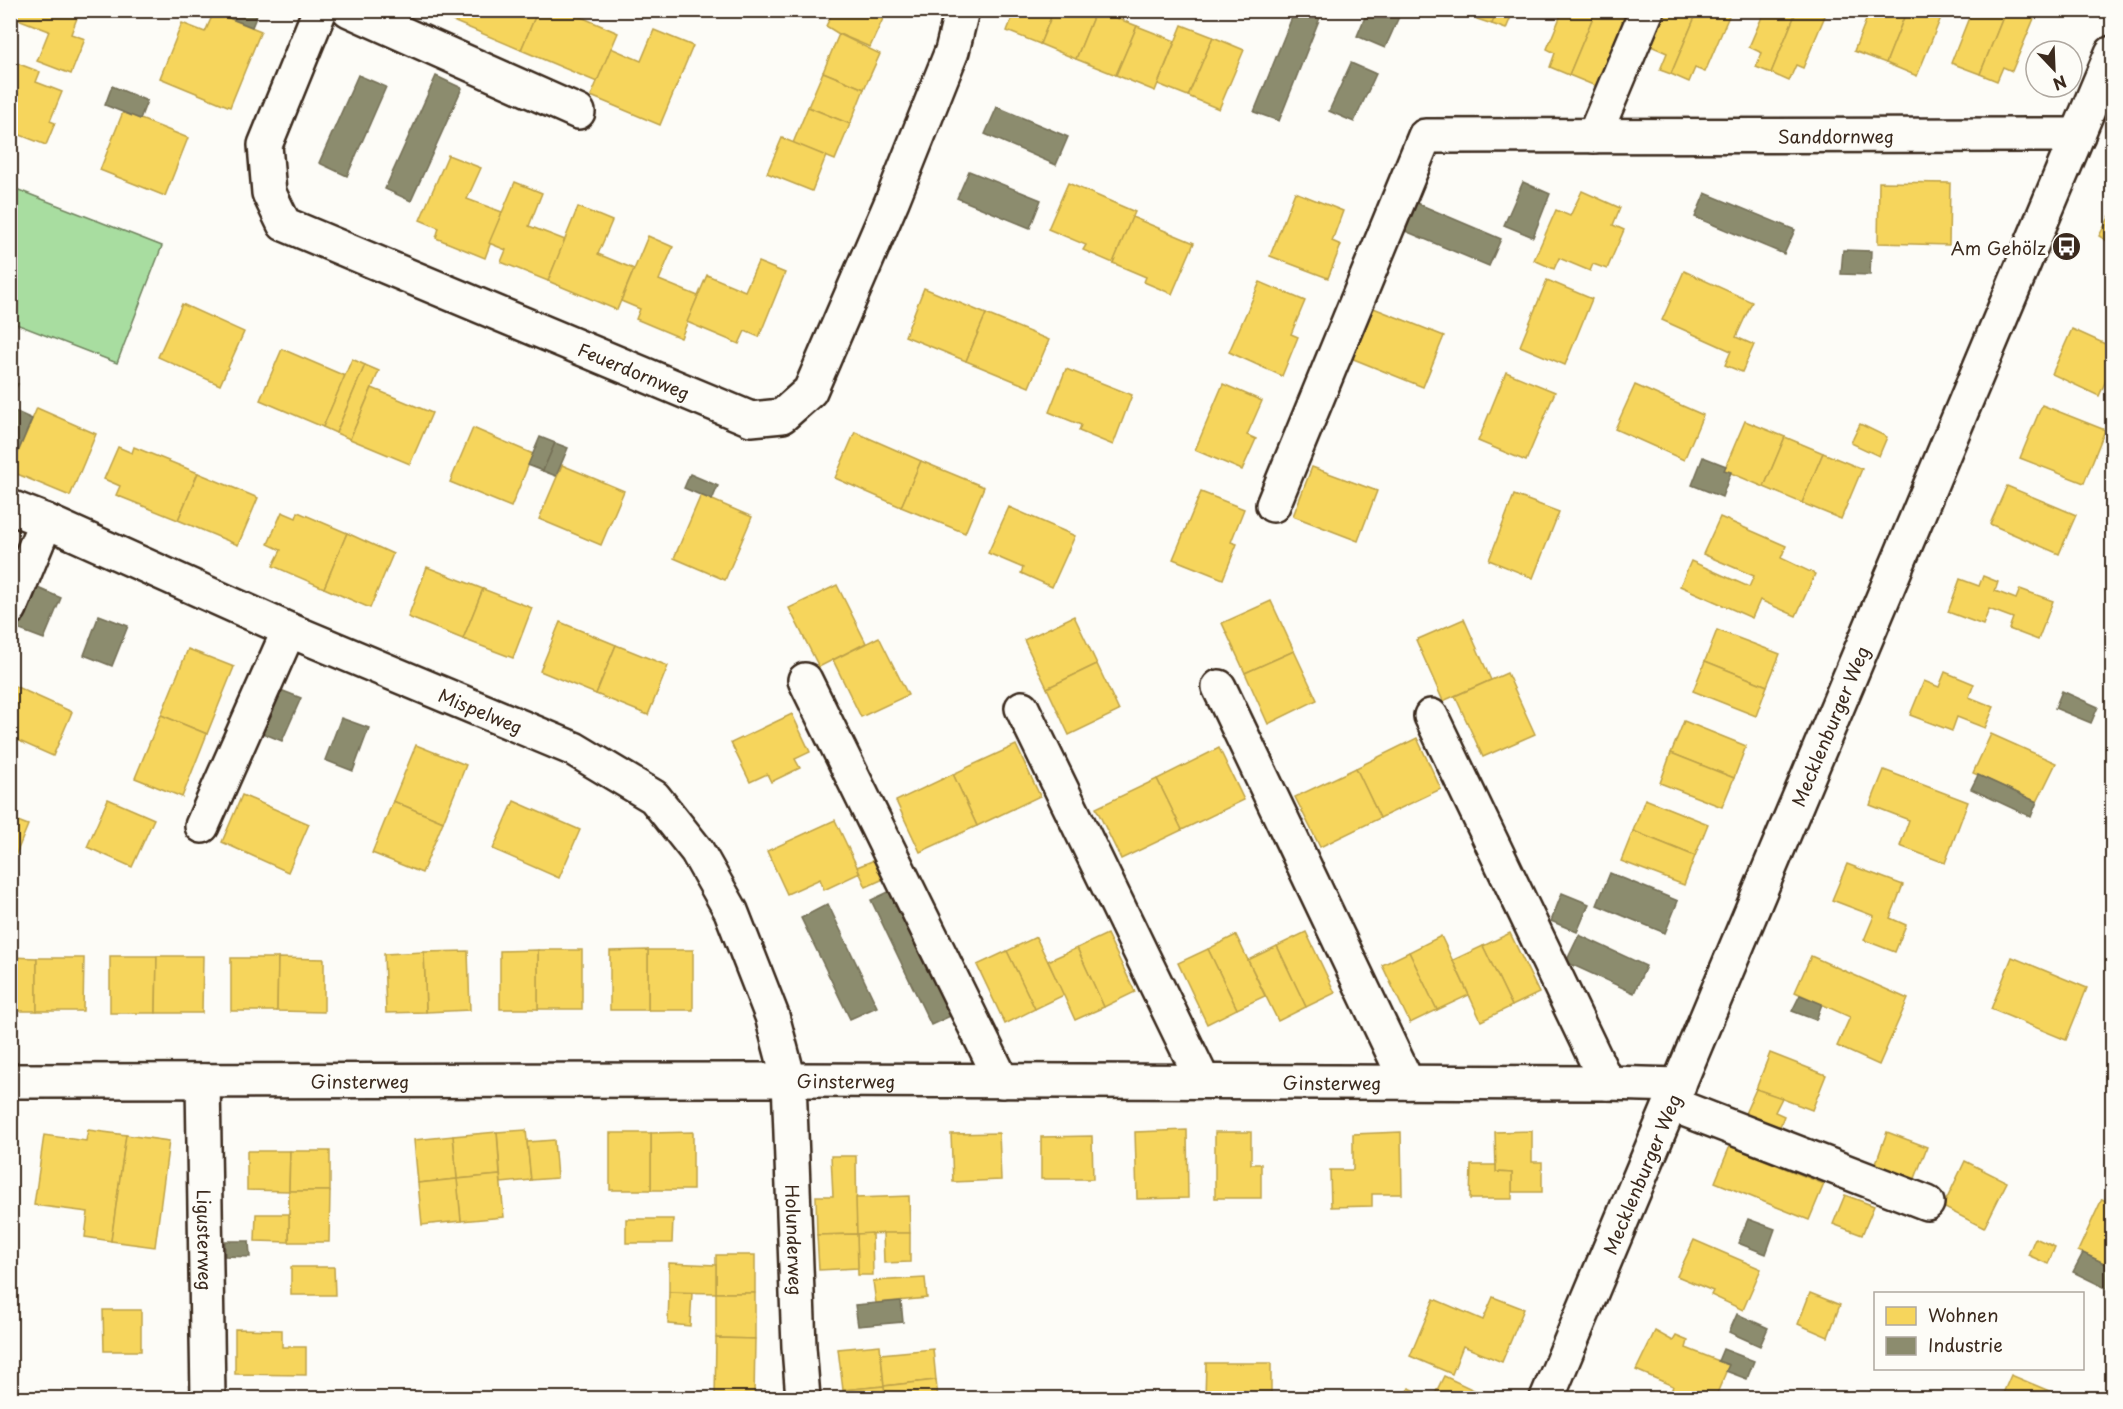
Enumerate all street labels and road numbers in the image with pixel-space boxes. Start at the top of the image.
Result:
street label: Sanddornweg [1778,122,1894,149]
street label: Feuerdornweg [574,335,694,406]
street label: Mecklenburger Weg [1784,642,1875,810]
street label: Mispelweg [435,681,527,740]
street label: Ginsterweg [311,1067,409,1094]
street label: Ginsterweg [796,1067,896,1094]
street label: Ginsterweg [1282,1068,1382,1096]
street label: Mecklenburger Weg [1595,1090,1687,1258]
street label: Holunderweg [779,1184,811,1296]
street label: Ligusterweg [191,1189,220,1291]

